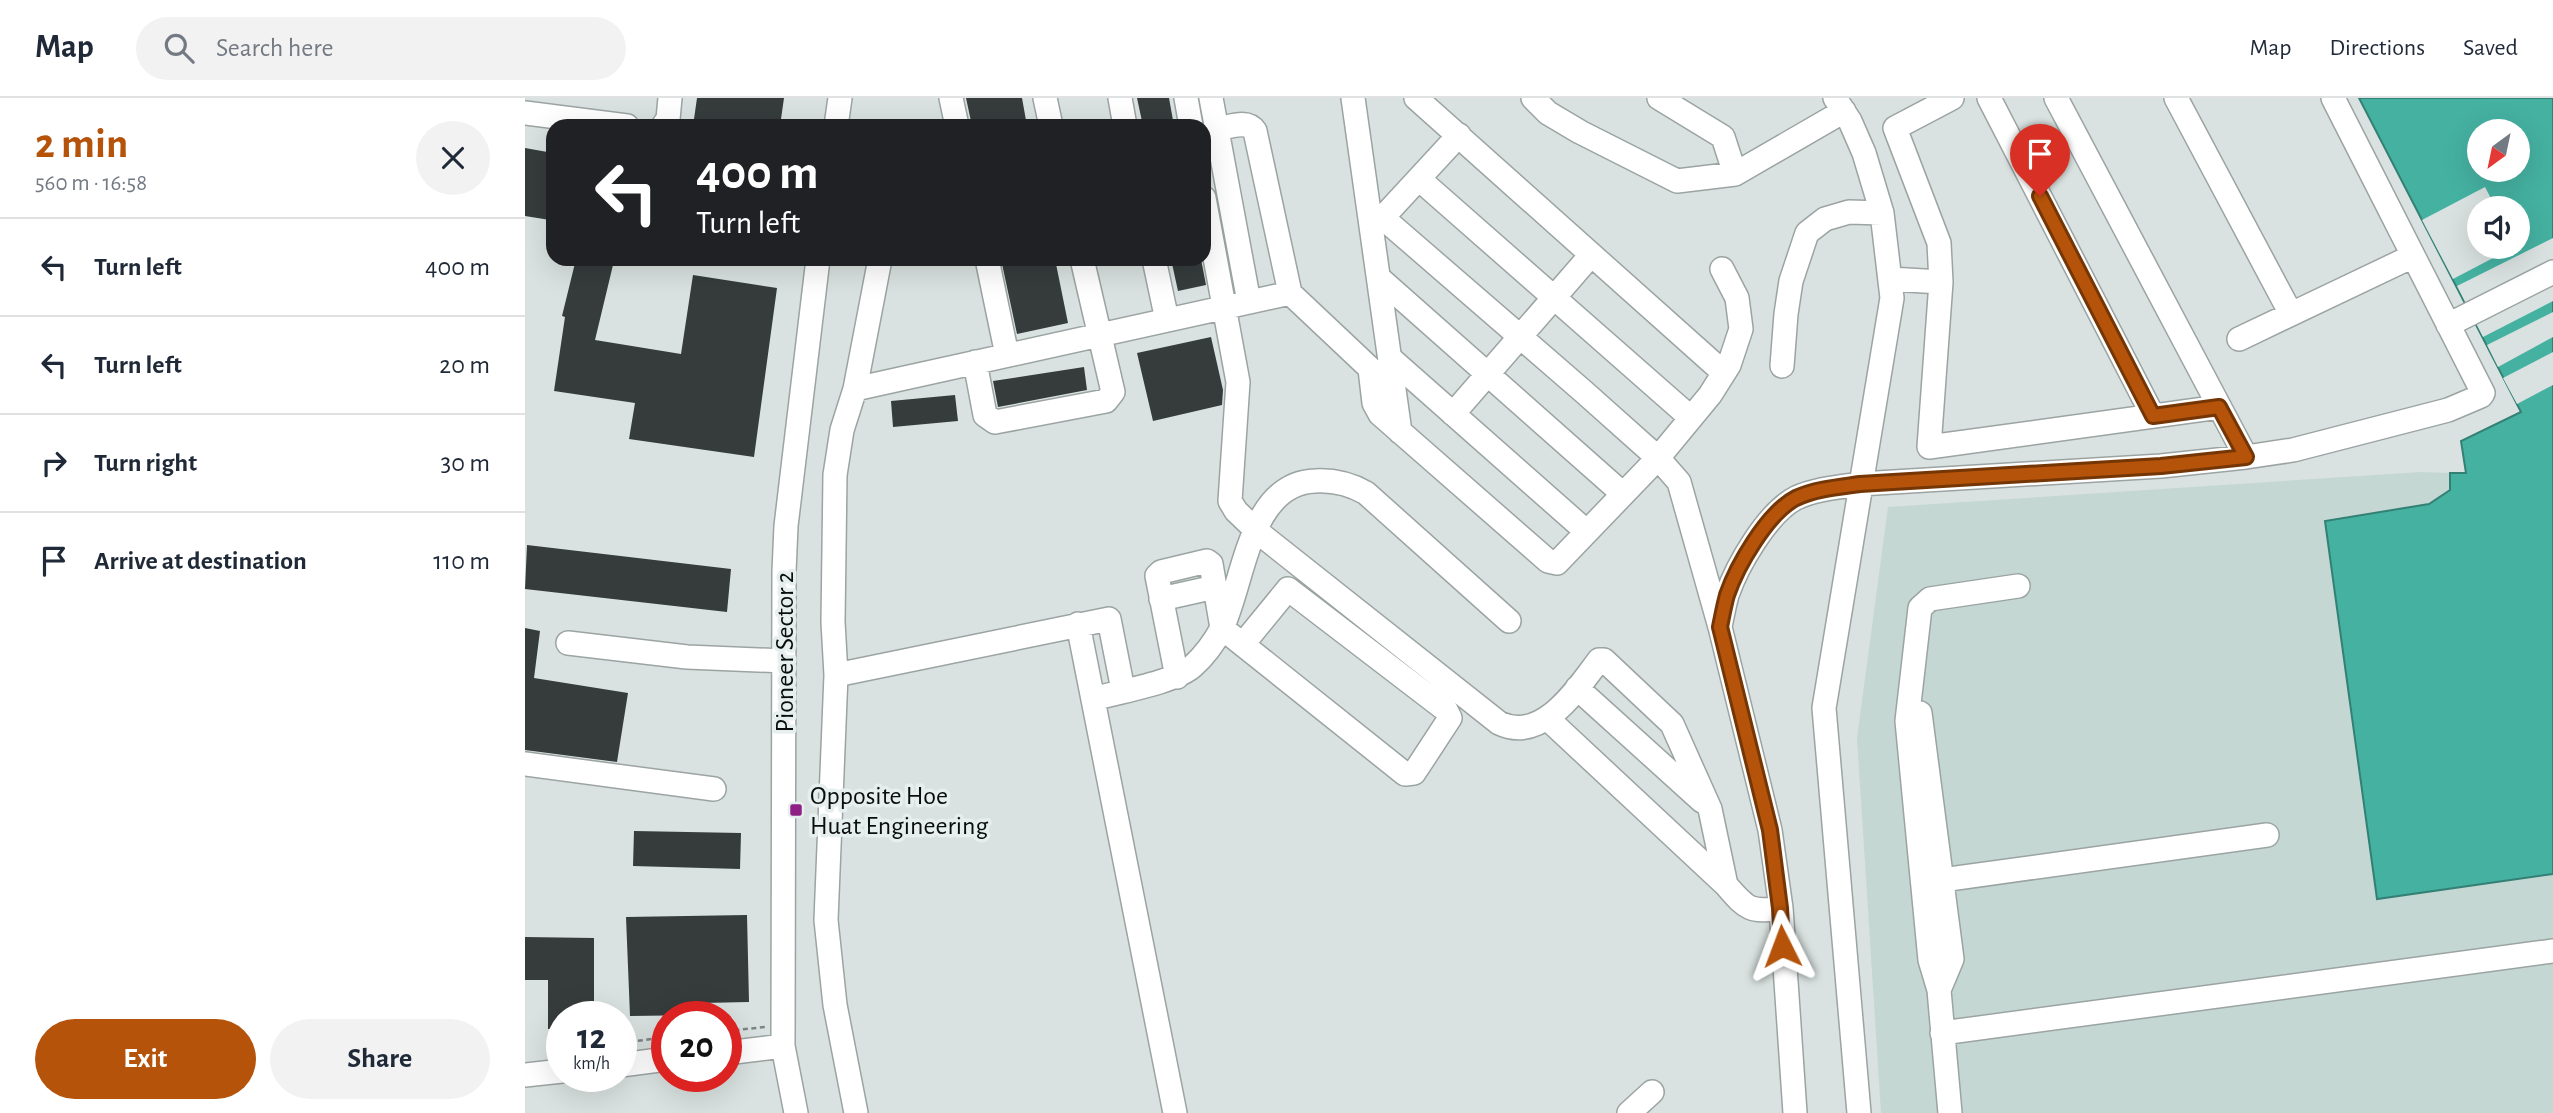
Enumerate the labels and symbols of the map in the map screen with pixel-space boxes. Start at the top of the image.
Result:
north arrow [2467,119,2531,182]
pin [2010,124,2070,196]
street label: Pioneer Sector 2 [772,571,798,733]
place label: Opposite Hoe Huat Engineering [810,783,989,839]
marker: Opposite Hoe Huat Engineering [788,802,804,818]
position arrow [1745,909,1819,983]
speed limit sign: 20 [651,1001,742,1092]

